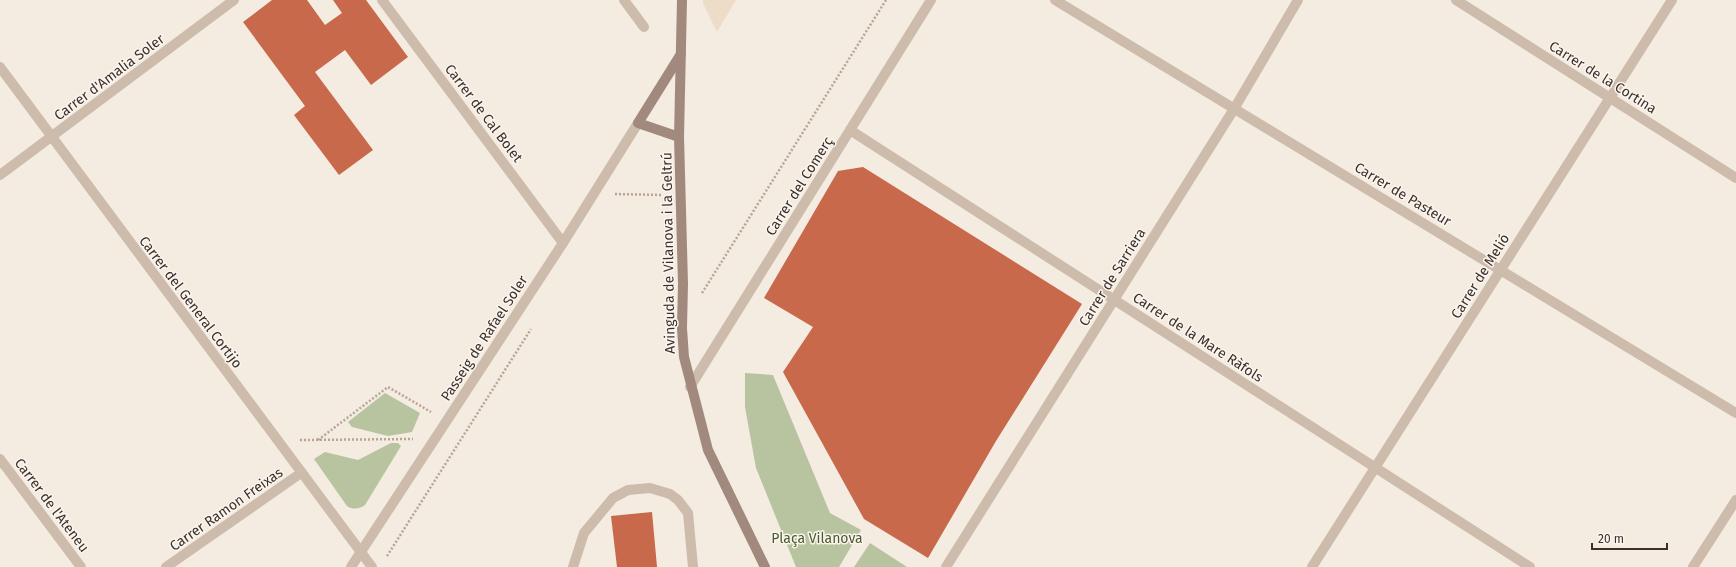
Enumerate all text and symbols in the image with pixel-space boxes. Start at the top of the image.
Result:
street label: Carrer d'Amalia Soler [51,30,168,124]
street label: Carrer de la Cortina [1546,37,1660,117]
street label: Carrer de Cal Bolet [441,61,527,167]
street label: Carrer del Comerç [762,133,837,239]
street label: Avinguda de Vilanova i la Geltrú [658,152,679,354]
street label: Carrer de Pasteur [1351,159,1455,230]
street label: Carrer de Sarriera [1075,225,1149,329]
street label: Carrer de Melió [1448,231,1513,322]
street label: Carrer del General Cortijo [135,233,246,372]
street label: Passeig de Rafael Soler [437,272,532,404]
street label: Carrer de la Mare Ràfols [1129,289,1266,386]
street label: Carrer de l'Ateneu [11,455,92,556]
street label: Carrer Ramon Freixas [167,464,286,555]
scale bar [1592,525,1667,551]
park label: Plaça Vilanova [771,530,863,547]
text: 20 m [1598,532,1624,546]

